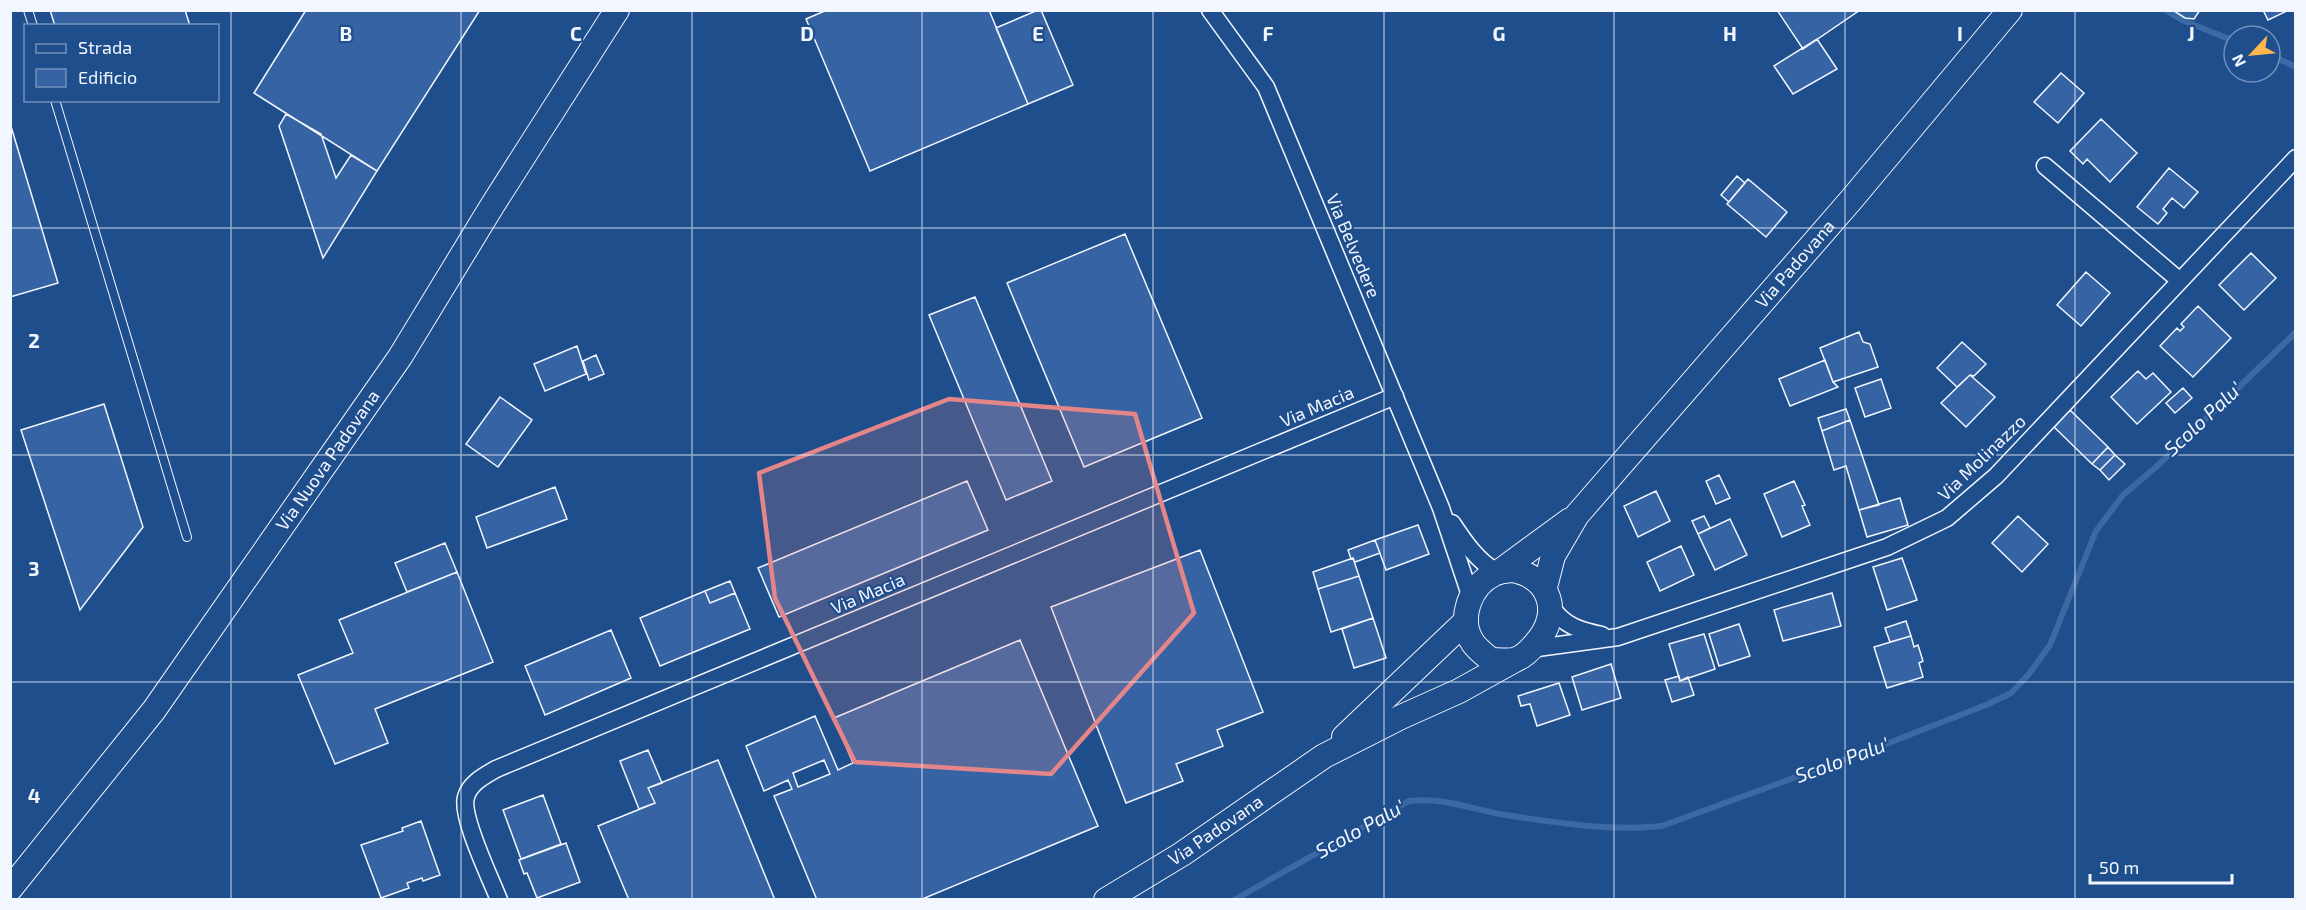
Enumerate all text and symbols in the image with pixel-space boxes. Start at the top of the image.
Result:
text: B [340,21,352,45]
text: C [570,21,582,45]
text: D [800,21,814,45]
text: E [1032,21,1044,45]
text: F [1262,21,1274,45]
text: G [1493,21,1505,45]
text: H [1723,21,1737,45]
text: I [1957,21,1963,45]
text: J [2187,21,2195,45]
legend [24,24,219,102]
north arrow [2222,24,2282,84]
text: Strada [78,36,132,58]
text: N [2227,51,2249,70]
text: Edificio [78,66,137,88]
street label: Via Belvedere [1322,190,1386,301]
street label: Via Padovana [1750,215,1839,312]
text: 2 [28,328,40,352]
water label: Scolo Palu' [2158,376,2246,461]
street label: Via Macia [1276,381,1357,431]
street label: Via Nuova Padovana [271,385,384,534]
street label: Via Molinazzo [1933,410,2030,505]
text: 3 [28,556,40,580]
street label: Via Macia [827,568,908,618]
water label: Scolo Palu' [1791,731,1892,787]
text: 4 [28,783,41,807]
street label: Via Padovana [1164,790,1267,870]
water label: Scolo Palu' [1311,794,1408,862]
scale bar [2090,847,2232,885]
text: 50 m [2099,856,2139,878]

